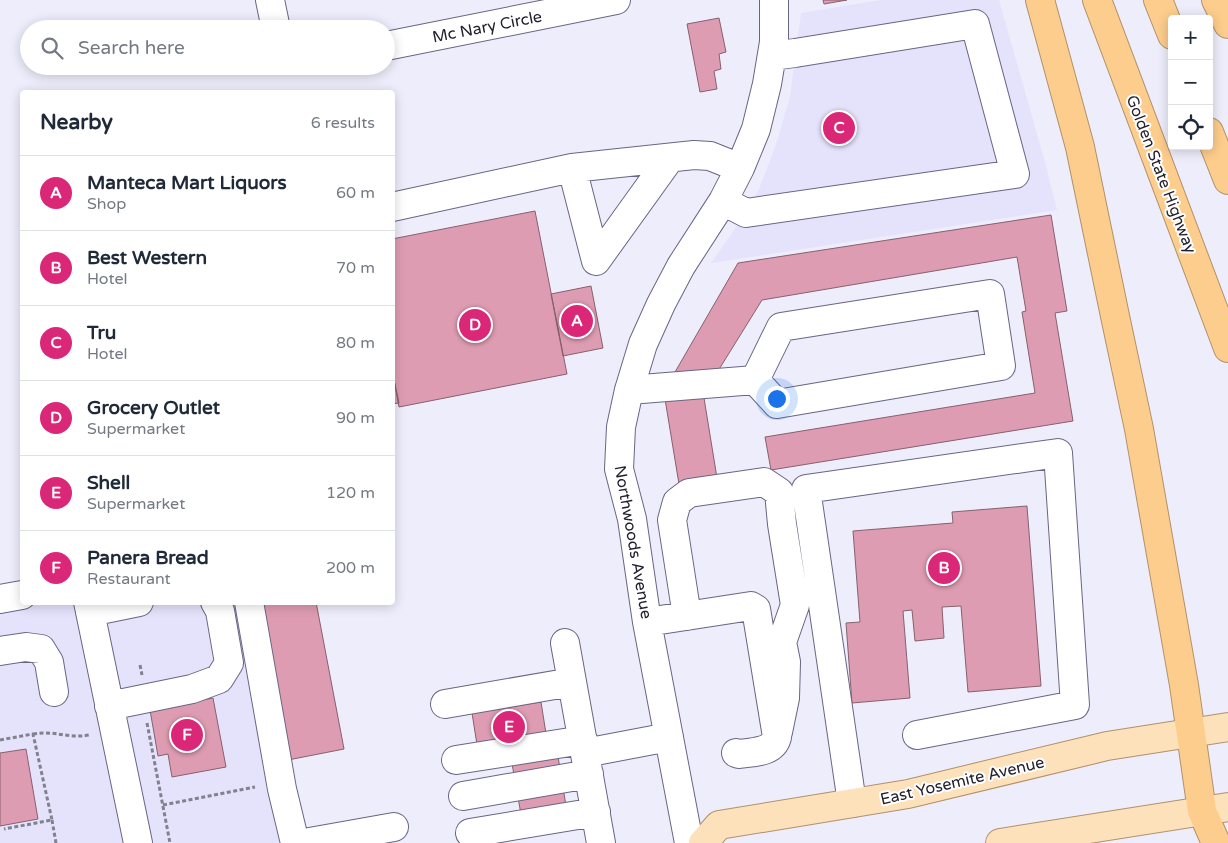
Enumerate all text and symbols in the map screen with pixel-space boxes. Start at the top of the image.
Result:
street label: Mc Nary Circle [431,7,544,47]
map controls [1168,15,1213,150]
button: + [1168,15,1213,60]
search box [20,20,395,75]
icon: search [38,34,66,62]
text: Search here [78,37,185,59]
button: − [1168,60,1213,105]
street label: Golden State Highway [1122,92,1201,257]
button: locate [1168,105,1213,150]
pin: C [823,109,855,147]
text: Nearby [40,110,113,135]
text: 6 results [311,113,375,133]
text: Manteca Mart Liquors [87,172,287,194]
text: A [50,183,62,203]
text: 60 m [336,183,375,203]
text: Shop [87,194,126,214]
text: Best Western [87,247,207,269]
text: B [50,258,62,278]
text: 70 m [336,258,375,278]
text: Hotel [87,269,128,289]
pin: A [561,302,593,340]
pin: D [459,306,491,344]
text: Tru [87,322,116,344]
text: C [50,333,62,353]
text: 80 m [336,333,375,353]
text: Hotel [87,344,128,364]
your location [764,386,790,412]
text: Grocery Outlet [87,397,220,419]
text: D [50,408,62,428]
text: 90 m [336,408,375,428]
text: Supermarket [87,419,185,439]
street label: Northwoods Avenue [610,464,656,620]
text: Shell [87,472,130,494]
text: E [51,483,61,503]
text: 120 m [326,483,375,503]
text: Supermarket [87,494,185,514]
text: Panera Bread [87,547,209,569]
pin: B [928,549,960,587]
text: F [51,558,61,578]
text: 200 m [326,558,375,578]
text: Restaurant [87,569,171,589]
pin: E [493,708,525,746]
pin: F [171,716,203,754]
street label: East Yosemite Avenue [878,752,1046,810]

